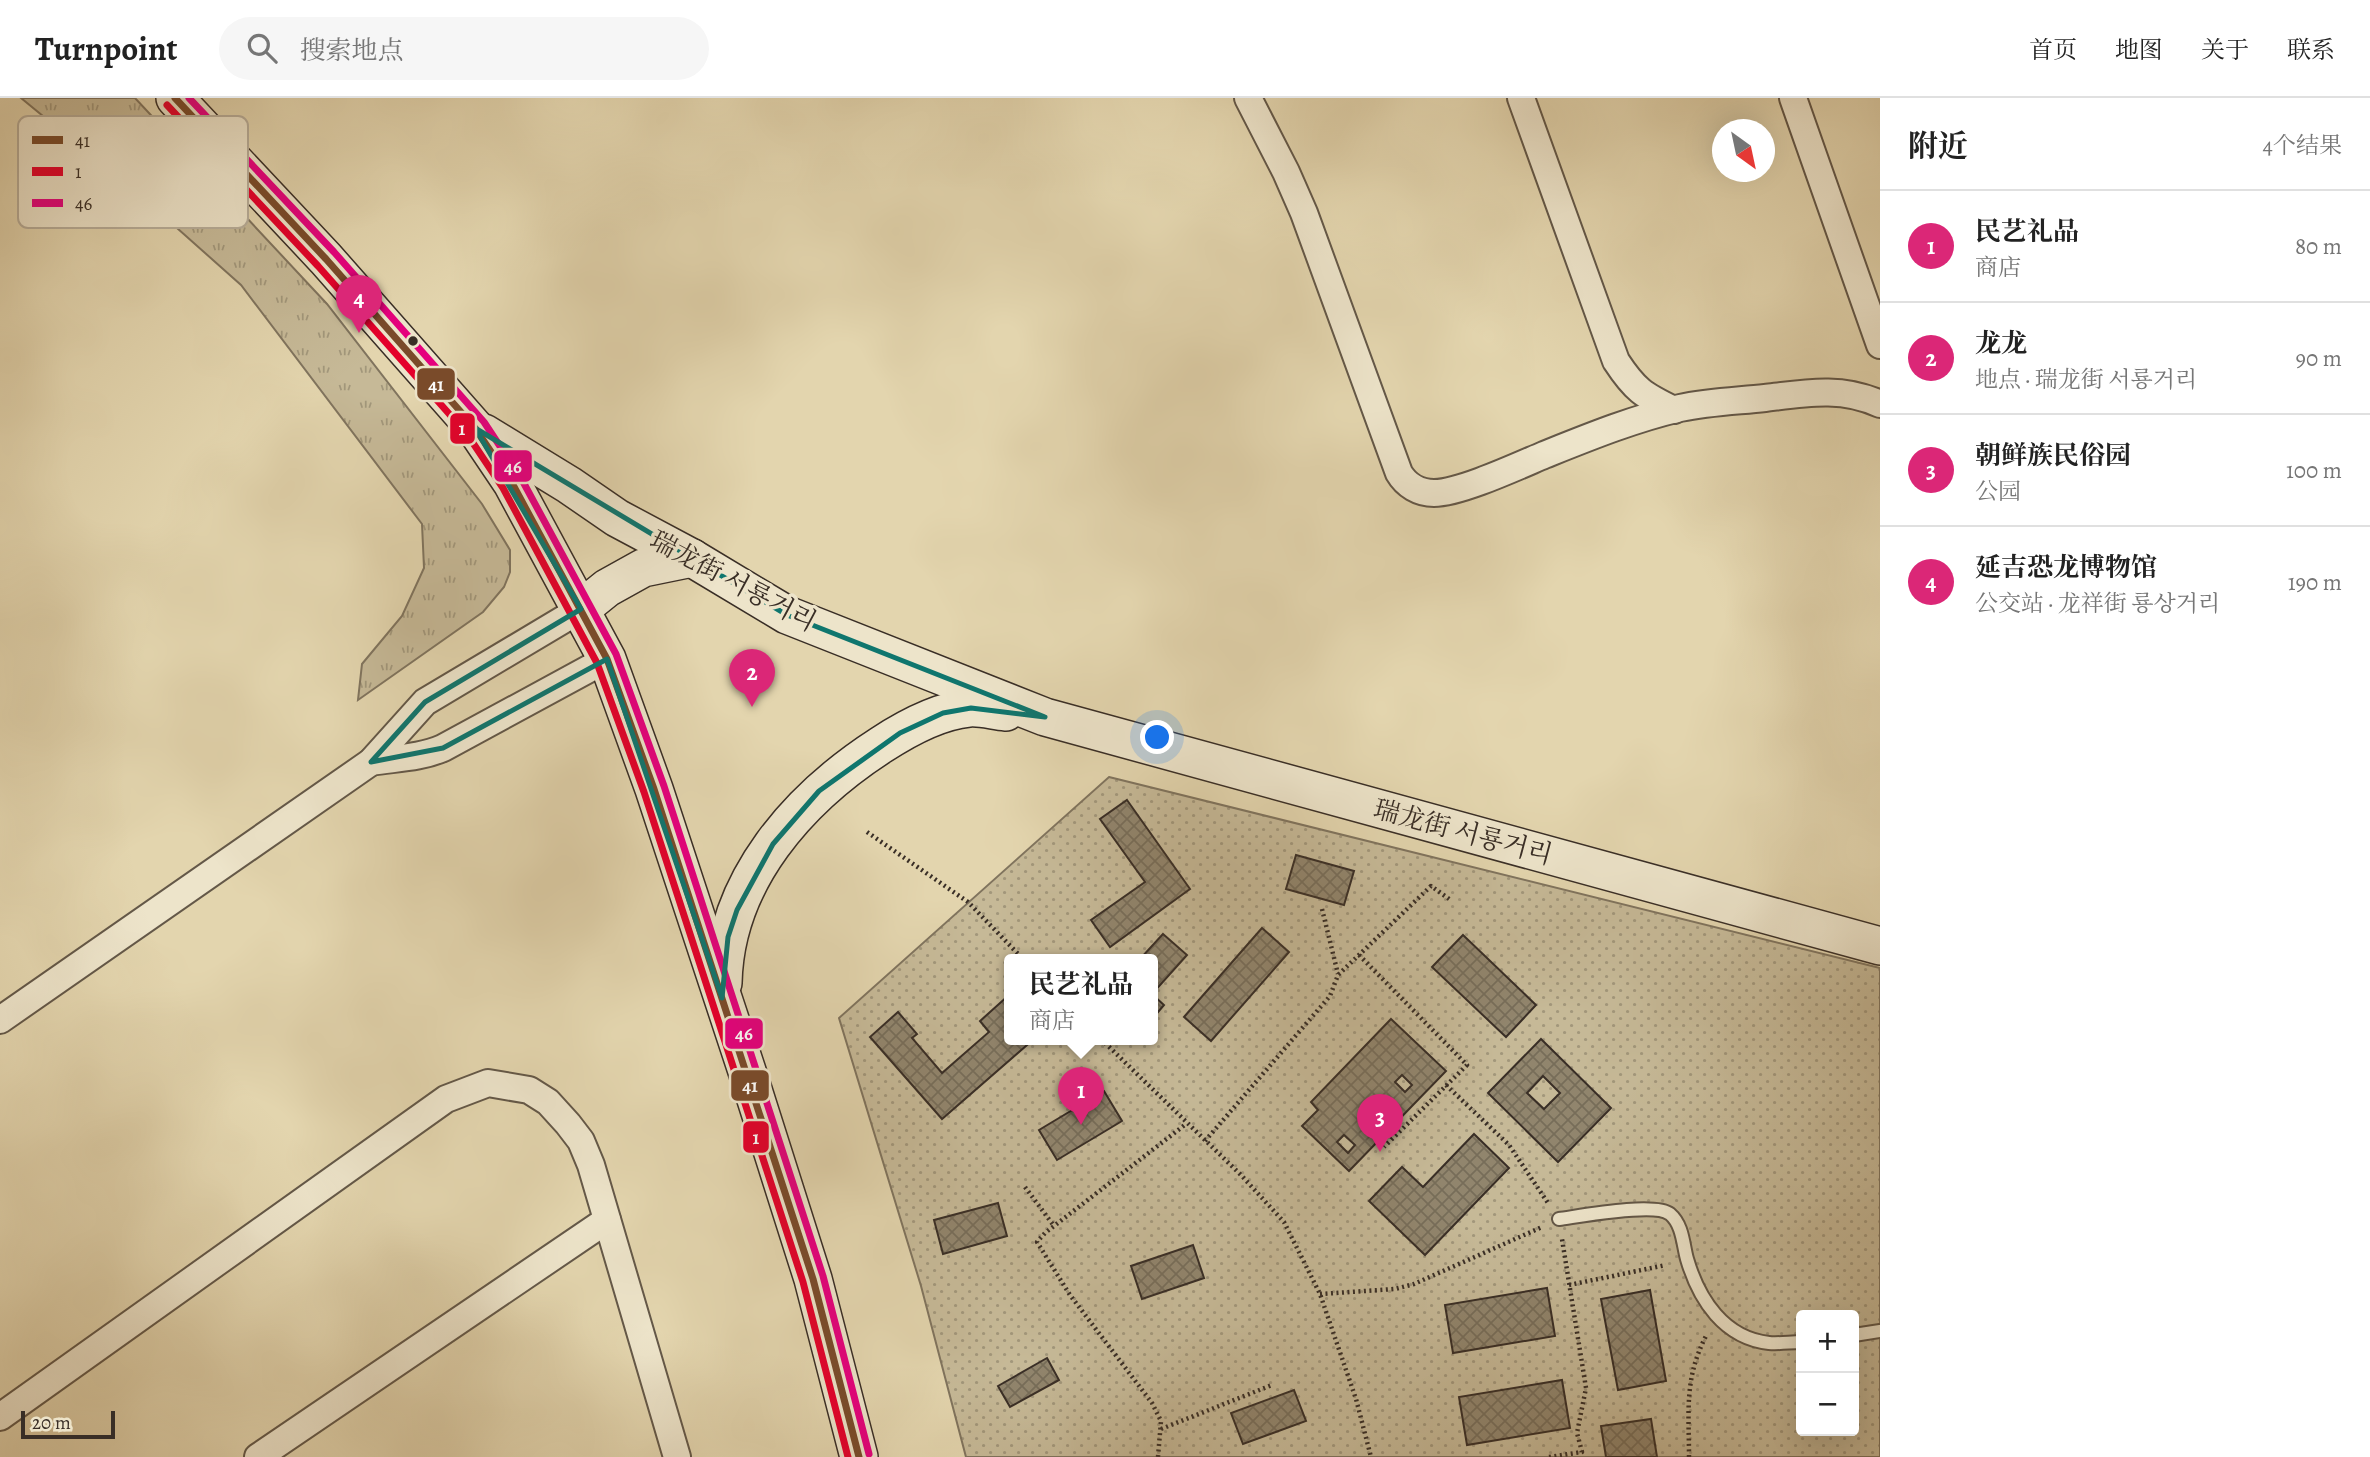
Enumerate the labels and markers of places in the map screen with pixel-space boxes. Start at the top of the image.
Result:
pin: 4 [336,275,382,333]
unlabelled marker [406,334,420,348]
pin: 2 [729,649,775,707]
pin: 1 [1058,1067,1104,1125]
pin: 3 [1357,1094,1403,1152]

